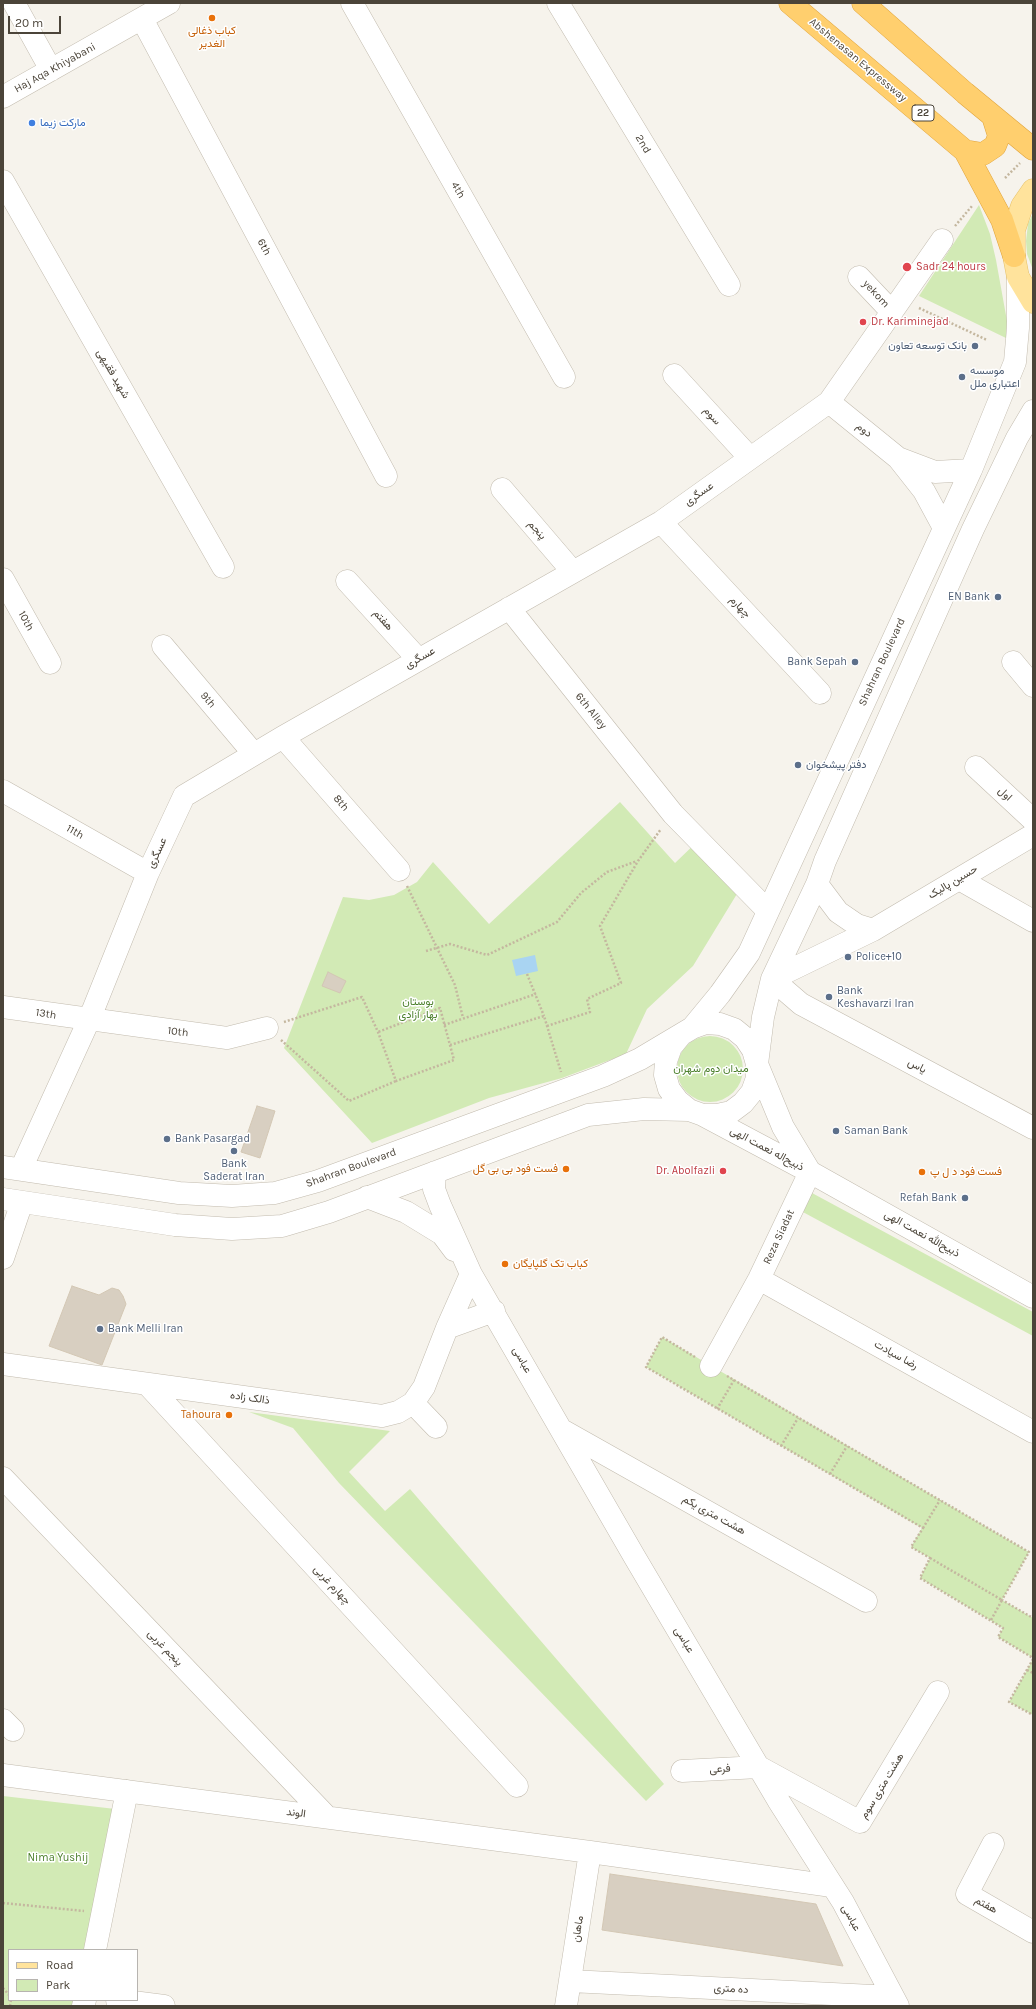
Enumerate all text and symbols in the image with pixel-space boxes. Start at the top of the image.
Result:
scale bar [10,8,63,34]
marker: کباب ذغالی الغدیر [207,13,217,23]
street label: Abshenasan Expressway [807,15,909,105]
text: 20 m [15,16,43,30]
place label: کباب ذغالی الغدیر [188,24,236,50]
street label: Haj Aqa Khiyabani [12,40,98,96]
road number: 22 [912,105,934,121]
place label: مارکت زیما [40,116,86,130]
marker: مارکت زیما [27,118,37,128]
street label: 2nd [632,132,654,156]
street label: 4th [448,179,468,201]
street label: 6th [254,236,274,258]
place label: Sadr 24 hours [916,260,986,274]
marker: Sadr 24 hours [901,261,913,273]
street label: yekom [860,277,892,311]
place label: Dr. Kariminejad [871,315,949,329]
marker: Dr. Kariminejad [858,317,868,327]
place label: بانک توسعه تعاون [888,339,967,353]
marker: بانک توسعه تعاون [970,341,980,351]
street label: شهید فقیهی [94,347,132,401]
place label: موسسه اعتباری ملل [970,364,1020,390]
marker: موسسه اعتباری ملل [957,372,967,382]
street label: سوم [700,404,724,428]
street label: دوم [853,420,875,440]
street label: عسگری [682,479,716,509]
street label: پنجم [525,518,549,542]
place label: EN Bank [948,590,990,604]
marker: EN Bank [993,592,1003,602]
street label: چهارم [727,593,753,621]
street label: هفتم [370,607,396,633]
street label: 10th [15,609,37,633]
street label: Shahran Boulevard [856,616,908,708]
street label: عسگری [403,644,437,672]
place label: Bank Sepah [787,655,847,669]
marker: Bank Sepah [850,657,860,667]
street label: 9th [197,689,219,711]
street label: 6th Alley [572,690,610,732]
place label: دفتر پیشخوان [806,758,867,772]
marker: دفتر پیشخوان [793,760,803,770]
street label: اول [995,784,1015,804]
street label: 8th [330,792,352,814]
street label: 11th [64,822,86,842]
street label: عسگری [144,835,170,871]
street label: حسین پالیک [926,862,980,902]
place label: Police+10 [856,950,902,964]
marker: Police+10 [843,952,853,962]
place label: Bank Keshavarzi Iran [837,984,914,1010]
marker: Bank Keshavarzi Iran [824,992,834,1002]
park label: بوستان بهار آزادی [398,995,438,1021]
street label: 13th [35,1006,57,1022]
street label: 10th [167,1024,189,1040]
street label: یاس [905,1056,929,1076]
park label: میدان دوم شهران [673,1062,749,1076]
street label: ذبیح‌اله نعمت الهی [728,1124,806,1174]
place label: Saman Bank [844,1124,908,1138]
marker: Saman Bank [831,1126,841,1136]
place label: Bank Pasargad [175,1132,250,1146]
marker: Bank Pasargad [162,1134,172,1144]
street label: Shahran Boulevard [304,1145,398,1191]
marker: Bank Saderat Iran [229,1146,239,1156]
place label: Bank Saderat Iran [203,1157,265,1183]
place label: فست فود بی بی گل [473,1162,558,1176]
marker: فست فود بی بی گل [561,1164,571,1174]
place label: Dr. Abolfazli [656,1164,715,1178]
place label: فست فود د ل پ [930,1165,1002,1179]
marker: Dr. Abolfazli [718,1166,728,1176]
marker: فست فود د ل پ [917,1167,927,1177]
place label: Refah Bank [900,1191,957,1205]
marker: Refah Bank [960,1193,970,1203]
street label: Reza Siadat [761,1207,797,1267]
street label: ذبیح‌الله نعمت الهی [882,1208,962,1260]
place label: کباب تک گلپایگان [513,1257,588,1271]
marker: کباب تک گلپایگان [500,1259,510,1269]
place label: Bank Melli Iran [108,1322,183,1336]
marker: Bank Melli Iran [95,1324,105,1334]
street label: رضا سیادت [872,1338,920,1372]
street label: عباسی [509,1344,535,1376]
street label: ذالک زاده [229,1389,271,1407]
place label: Tahoura [181,1408,221,1422]
marker: Tahoura [224,1410,234,1420]
street label: هشت متری یکم [680,1492,748,1538]
street label: چهارم غربی [310,1563,354,1607]
street label: عباسی [671,1624,697,1656]
street label: پنجم غربی [145,1627,185,1669]
street label: هشت متری سوم [857,1751,907,1821]
street label: فرعی [709,1762,731,1776]
street label: الوند [285,1805,307,1821]
park label: Nima Yushij [28,1851,88,1865]
street label: هفتم [972,1893,1000,1917]
street label: عباسی [839,1902,863,1934]
street label: ماهان [569,1915,587,1943]
legend [8,1949,138,2001]
text: Road [46,1958,74,1972]
text: Park [46,1978,70,1992]
street label: ده متری [713,1981,749,1997]

